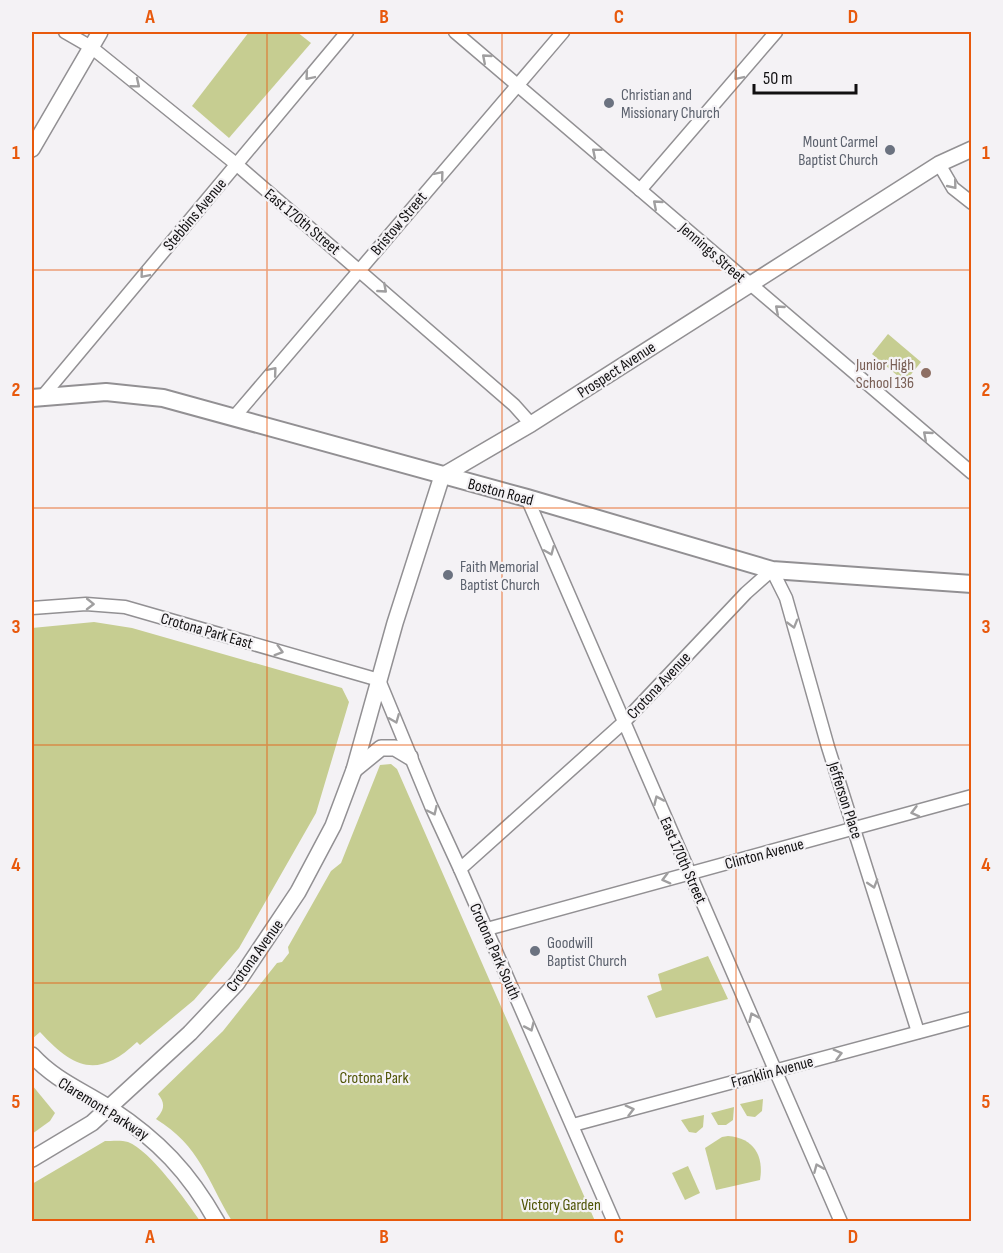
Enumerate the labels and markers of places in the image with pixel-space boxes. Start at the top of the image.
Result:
place label: Christian and Missionary Church [621,86,720,123]
marker: Christian and Missionary Church [602,96,616,110]
place label: Mount Carmel Baptist Church [798,133,878,170]
marker: Mount Carmel Baptist Church [883,143,897,157]
place label: Junior High School 136 [855,356,914,393]
marker: Junior High School 136 [919,366,933,380]
place label: Faith Memorial Baptist Church [460,558,540,595]
marker: Faith Memorial Baptist Church [441,568,455,582]
place label: Goodwill Baptist Church [547,934,627,971]
marker: Goodwill Baptist Church [528,944,542,958]

